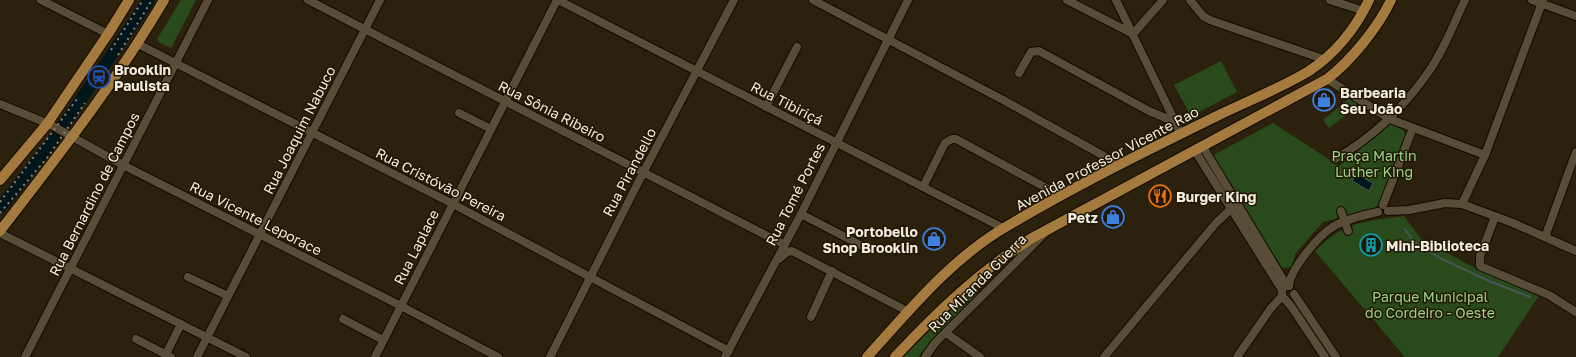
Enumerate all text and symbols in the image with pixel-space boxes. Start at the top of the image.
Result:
place label: Brooklin Paulista [114,61,171,94]
street label: Rua Joaquim Nabuco [259,63,339,197]
station icon: Brooklin Paulista [86,64,112,90]
street label: Rua Sônia Ribeiro [496,77,608,145]
street label: Rua Tibiriçá [748,78,826,128]
place label: Barbearia Seu João [1340,84,1406,117]
shop icon: Barbearia Seu João [1311,87,1337,113]
street label: Avenida Professor Vicente Rao [1013,102,1201,214]
street label: Rua Bernardino de Campos [45,109,143,279]
street label: Rua Pirandello [599,125,659,219]
street label: Rua Tomé Portes [762,140,828,248]
street label: Rua Cristóvão Pereira [373,144,509,224]
park label: Praça Martin Luther King [1331,147,1417,180]
street label: Rua Vicente Leporace [187,177,325,259]
restaurant icon: Burger King [1147,183,1173,209]
place label: Burger King [1176,188,1256,205]
shop icon: Petz [1100,204,1126,230]
street label: Rua Laplace [390,207,442,287]
place label: Petz [1068,209,1098,226]
place label: Portobello Shop Brooklin [823,223,918,256]
shop icon: Portobello Shop Brooklin [921,226,947,252]
street label: Rua Miranda Guerra [924,230,1030,336]
building icon: Mini-Biblioteca [1358,232,1384,258]
place label: Mini-Biblioteca [1386,237,1489,254]
park label: Parque Municipal do Cordeiro - Oeste [1365,288,1495,321]

